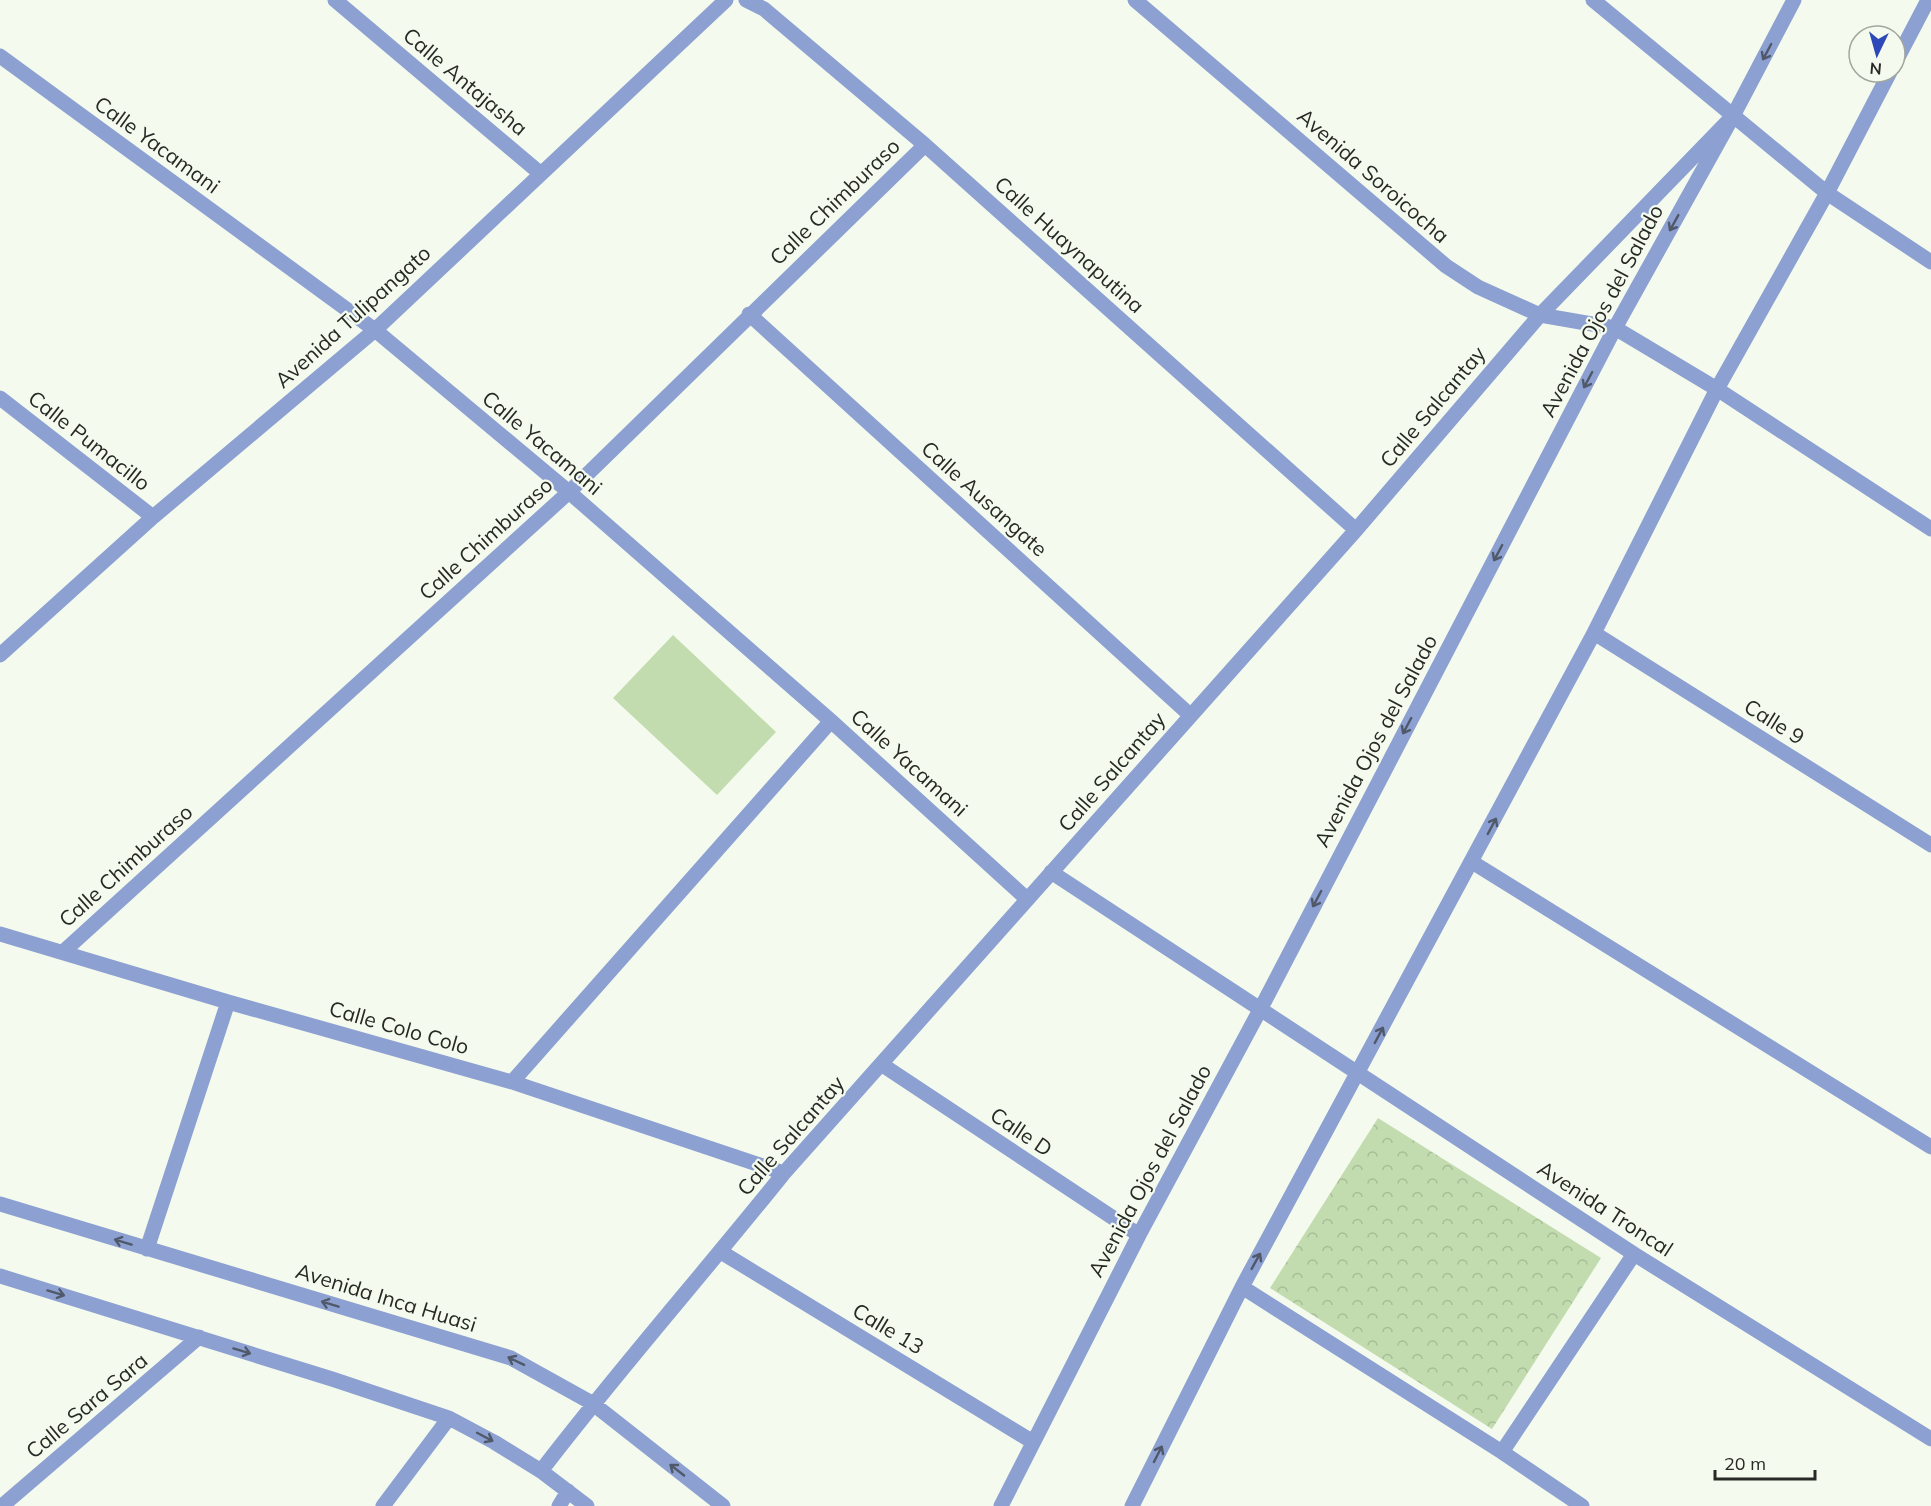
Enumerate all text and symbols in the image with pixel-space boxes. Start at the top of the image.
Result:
street label: Calle Antajasha [398,22,533,141]
north arrow [1847,24,1907,84]
one-way arrow [1761,42,1772,60]
text: N [1869,58,1883,79]
street label: Calle Yacamani [90,90,225,198]
street label: Avenida Soroicocha [1293,102,1455,248]
street label: Calle Chimburaso [764,133,905,270]
street label: Calle Huaynaputina [990,170,1150,318]
street label: Avenida Ojos del Salado [1534,200,1668,421]
one-way arrow [1667,214,1679,231]
street label: Avenida Tulipangato [269,239,436,393]
street label: Calle Salcantay [1374,340,1491,472]
one-way arrow [1582,371,1593,389]
street label: Calle Pumacillo [23,385,156,496]
street label: Calle Yacamani [477,385,608,500]
street label: Calle Ausangate [916,435,1053,562]
street label: Calle Chimburaso [413,471,558,605]
one-way arrow [1491,544,1503,562]
street label: Avenida Ojos del Salado [1308,630,1442,851]
street label: Calle 9 [1740,693,1809,750]
street label: Calle Yacamani [846,703,974,822]
street label: Calle Salcantay [1052,706,1170,837]
one-way arrow [1401,717,1413,735]
street label: Calle Chimburaso [53,798,198,932]
one-way arrow [1486,817,1498,835]
one-way arrow [1311,890,1323,908]
street label: Calle Colo Colo [326,995,472,1059]
one-way arrow [1374,1026,1385,1044]
street label: Avenida Ojos del Salado [1082,1060,1216,1281]
street label: Calle Salcantay [731,1070,849,1201]
street label: Calle D [986,1101,1058,1161]
street label: Avenida Troncal [1533,1155,1678,1262]
one-way arrow [114,1235,133,1246]
one-way arrow [1250,1253,1262,1270]
street label: Avenida Inca Huasi [293,1257,480,1337]
one-way arrow [46,1288,65,1299]
street label: Calle 13 [848,1297,929,1360]
one-way arrow [321,1298,340,1309]
one-way arrow [232,1346,251,1357]
street label: Calle Sara Sara [20,1347,152,1464]
one-way arrow [508,1355,526,1367]
one-way arrow [476,1431,493,1443]
scale bar [1715,1443,1816,1481]
one-way arrow [1153,1445,1164,1463]
text: 20 m [1724,1452,1766,1475]
one-way arrow [670,1463,686,1476]

